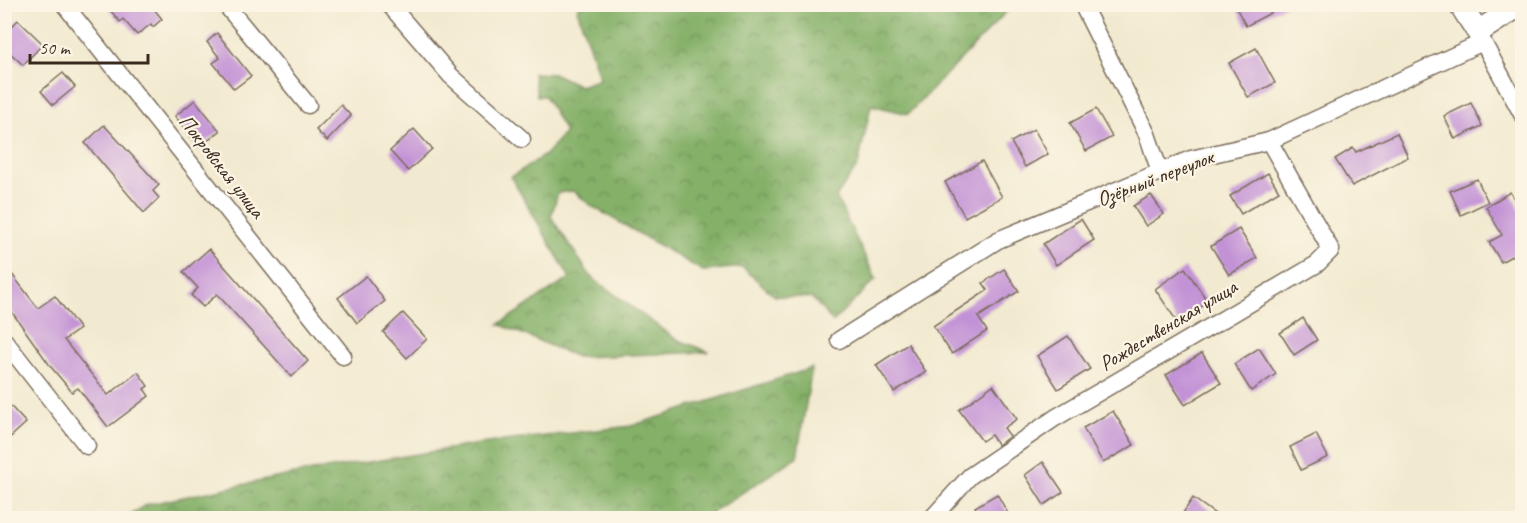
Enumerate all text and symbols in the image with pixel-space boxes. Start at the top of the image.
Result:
scale bar [30,27,148,65]
text: 50 m [39,37,72,59]
street label: Покровская улица [173,109,272,225]
street label: Озёрный переулок [1093,143,1219,213]
street label: Рождественская улица [1094,273,1243,376]

